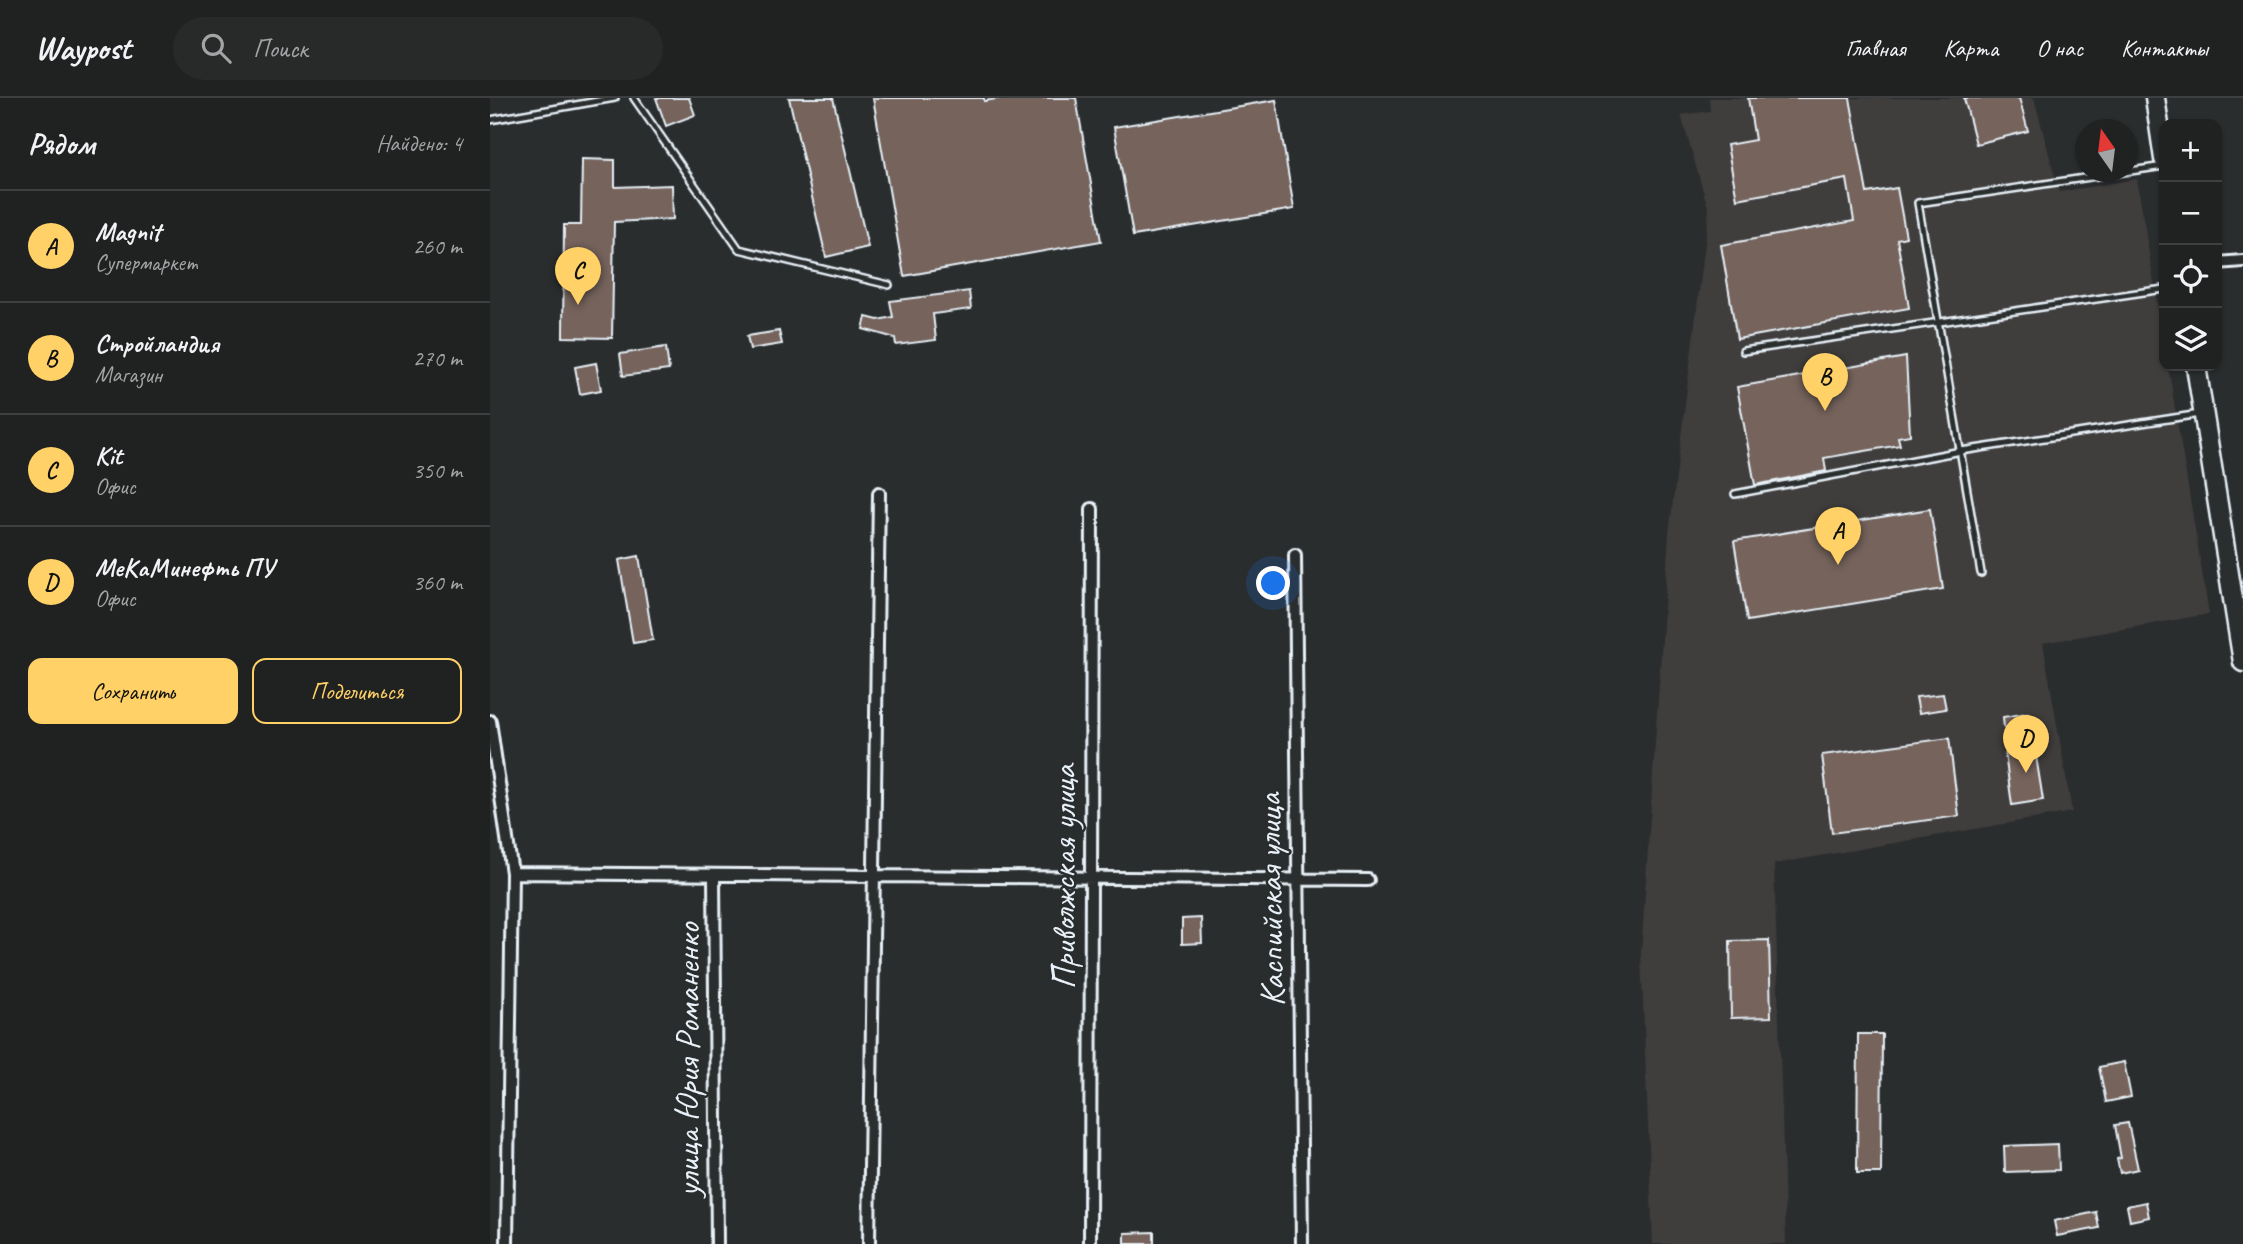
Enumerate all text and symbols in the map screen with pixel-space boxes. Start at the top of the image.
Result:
search box [173,17,663,80]
text: Waypost [35,27,131,69]
icon: search [197,29,235,67]
text: Поиск [253,32,308,65]
text: Главная [1845,33,1906,63]
text: Карта [1944,33,1998,63]
text: О нас [2036,33,2083,63]
text: Контакты [2121,33,2208,63]
north arrow [2075,119,2138,182]
map controls [2159,119,2222,371]
button: + [2159,119,2222,182]
text: Рядом [28,125,95,163]
text: Найдено: 4 [376,129,462,158]
button: − [2159,182,2222,245]
text: Magnit [95,215,161,248]
text: A [45,232,57,261]
text: 260 m [413,232,462,261]
button: locate [2159,245,2222,308]
pin: C [555,247,601,305]
text: Супермаркет [95,248,198,277]
button: layers [2159,308,2222,371]
text: Стройландия [95,327,219,360]
text: B [45,344,57,373]
text: 270 m [413,344,462,373]
pin: B [1802,353,1848,411]
text: Магазин [95,360,162,389]
text: Kit [95,439,122,472]
text: C [46,456,56,485]
text: 350 m [413,456,462,485]
text: Офис [95,472,135,501]
pin: A [1815,507,1861,565]
text: МеКаМинефть ПУ [95,551,274,584]
your location [1256,566,1290,600]
text: D [44,568,58,597]
text: 360 m [413,568,462,597]
text: Офис [95,584,135,613]
button: Сохранить [28,658,238,724]
button: Поделиться [252,658,462,724]
pin: D [2003,715,2049,773]
street label: Приволжская улица [1041,762,1086,989]
street label: Каспийская улица [1246,791,1295,1007]
street label: улица Юрия Романенко [665,921,710,1199]

